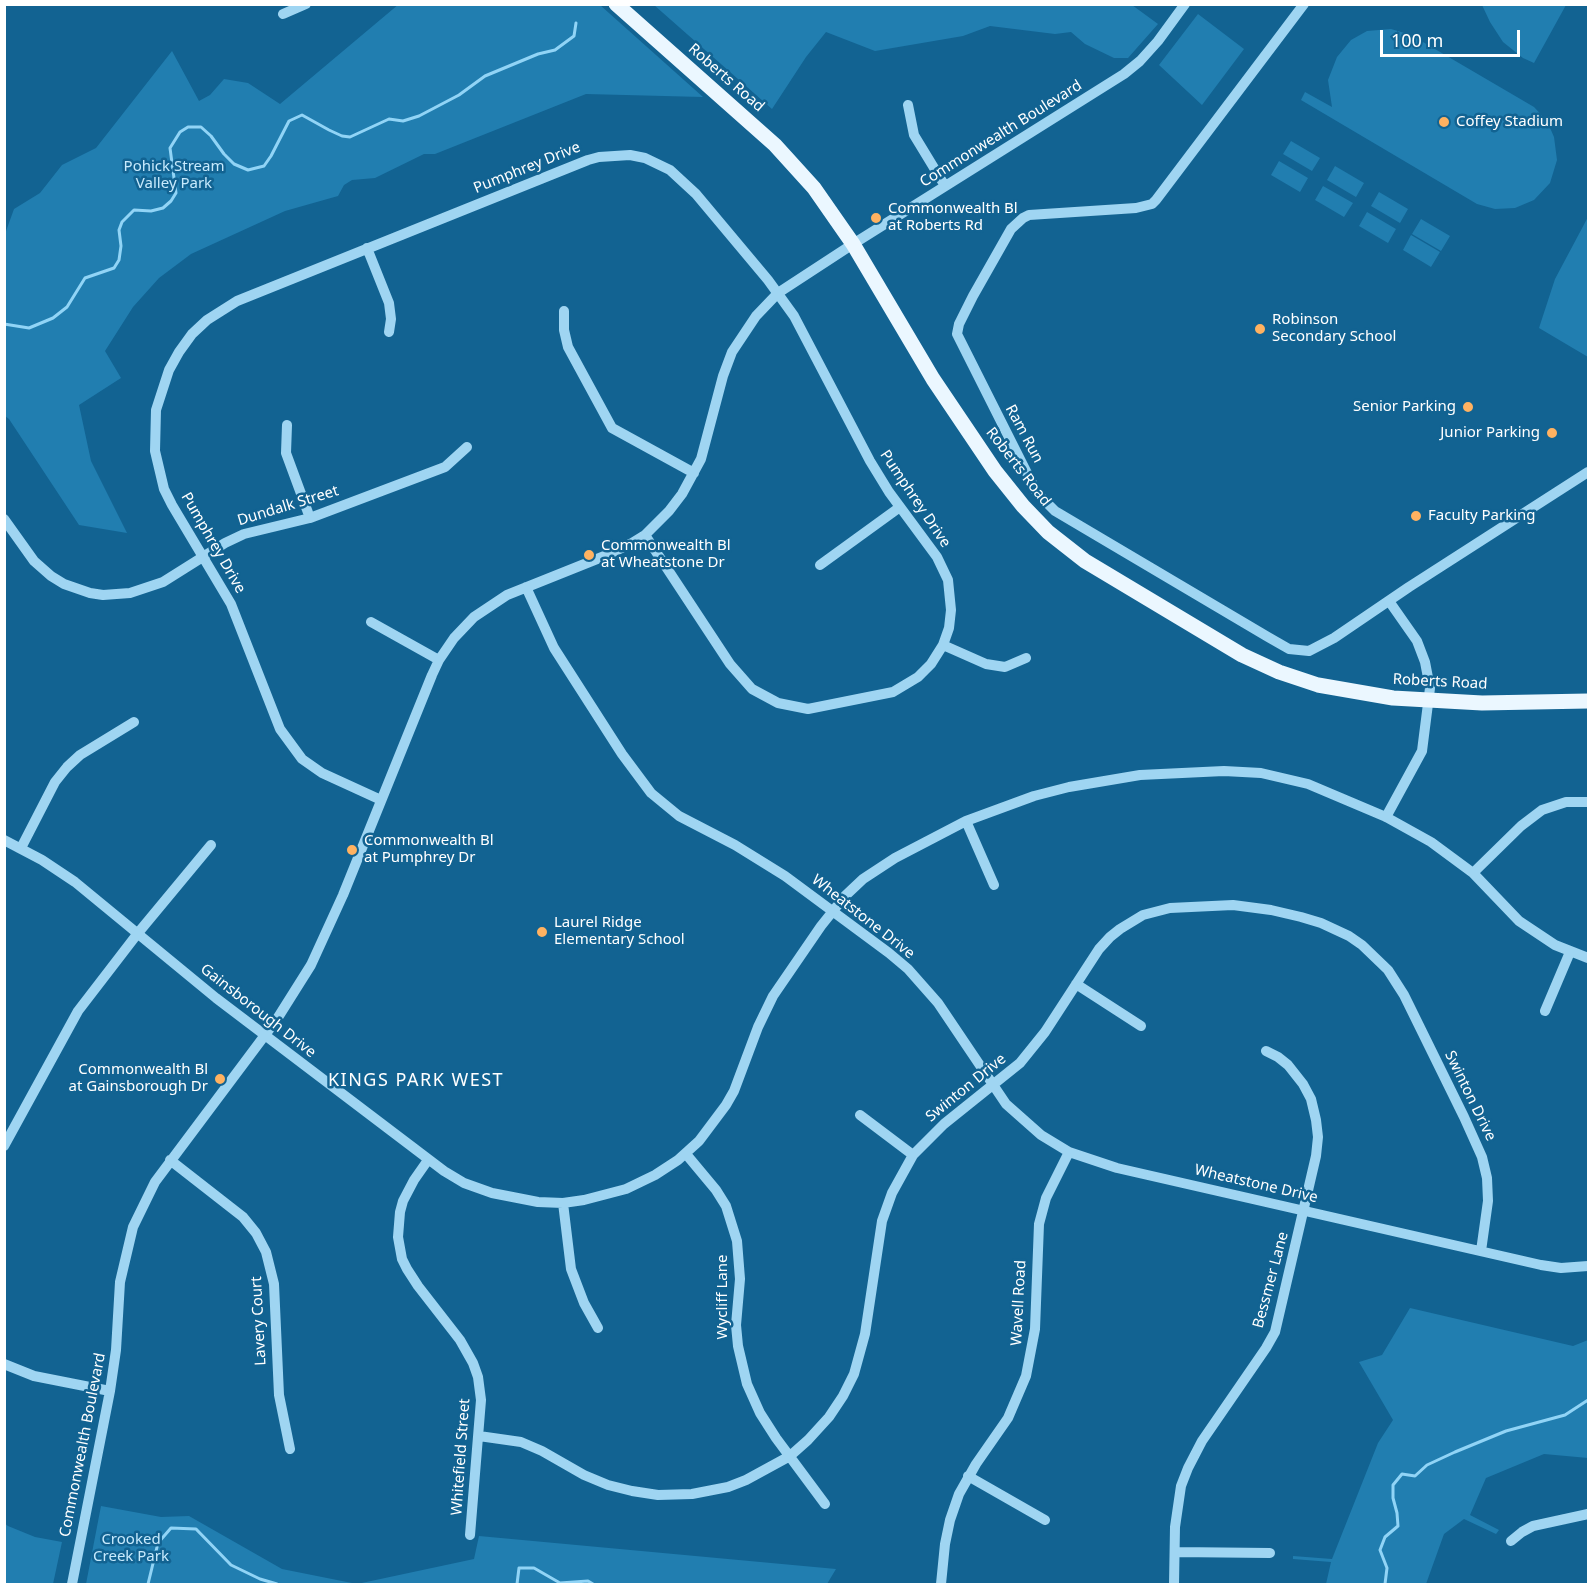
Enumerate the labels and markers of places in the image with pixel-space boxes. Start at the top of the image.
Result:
place label: Coffey Stadium [1456,113,1563,131]
marker: Coffey Stadium [1437,115,1451,129]
place label: Commonwealth Bl at Roberts Rd [888,200,1018,235]
marker: Commonwealth Bl at Roberts Rd [869,211,883,225]
place label: Robinson Secondary School [1272,311,1396,346]
marker: Robinson Secondary School [1253,322,1267,336]
place label: Senior Parking [1353,398,1456,416]
marker: Senior Parking [1461,400,1475,414]
place label: Junior Parking [1440,424,1540,442]
marker: Junior Parking [1545,426,1559,440]
place label: Faculty Parking [1428,507,1536,525]
marker: Faculty Parking [1409,509,1423,523]
place label: Commonwealth Bl at Wheatstone Dr [601,537,731,572]
marker: Commonwealth Bl at Wheatstone Dr [582,548,596,562]
place label: Commonwealth Bl at Pumphrey Dr [364,832,494,867]
marker: Commonwealth Bl at Pumphrey Dr [345,843,359,857]
place label: Laurel Ridge Elementary School [554,914,685,949]
marker: Laurel Ridge Elementary School [535,925,549,939]
place label: Commonwealth Bl at Gainsborough Dr [69,1061,208,1096]
marker: Commonwealth Bl at Gainsborough Dr [213,1072,227,1086]

